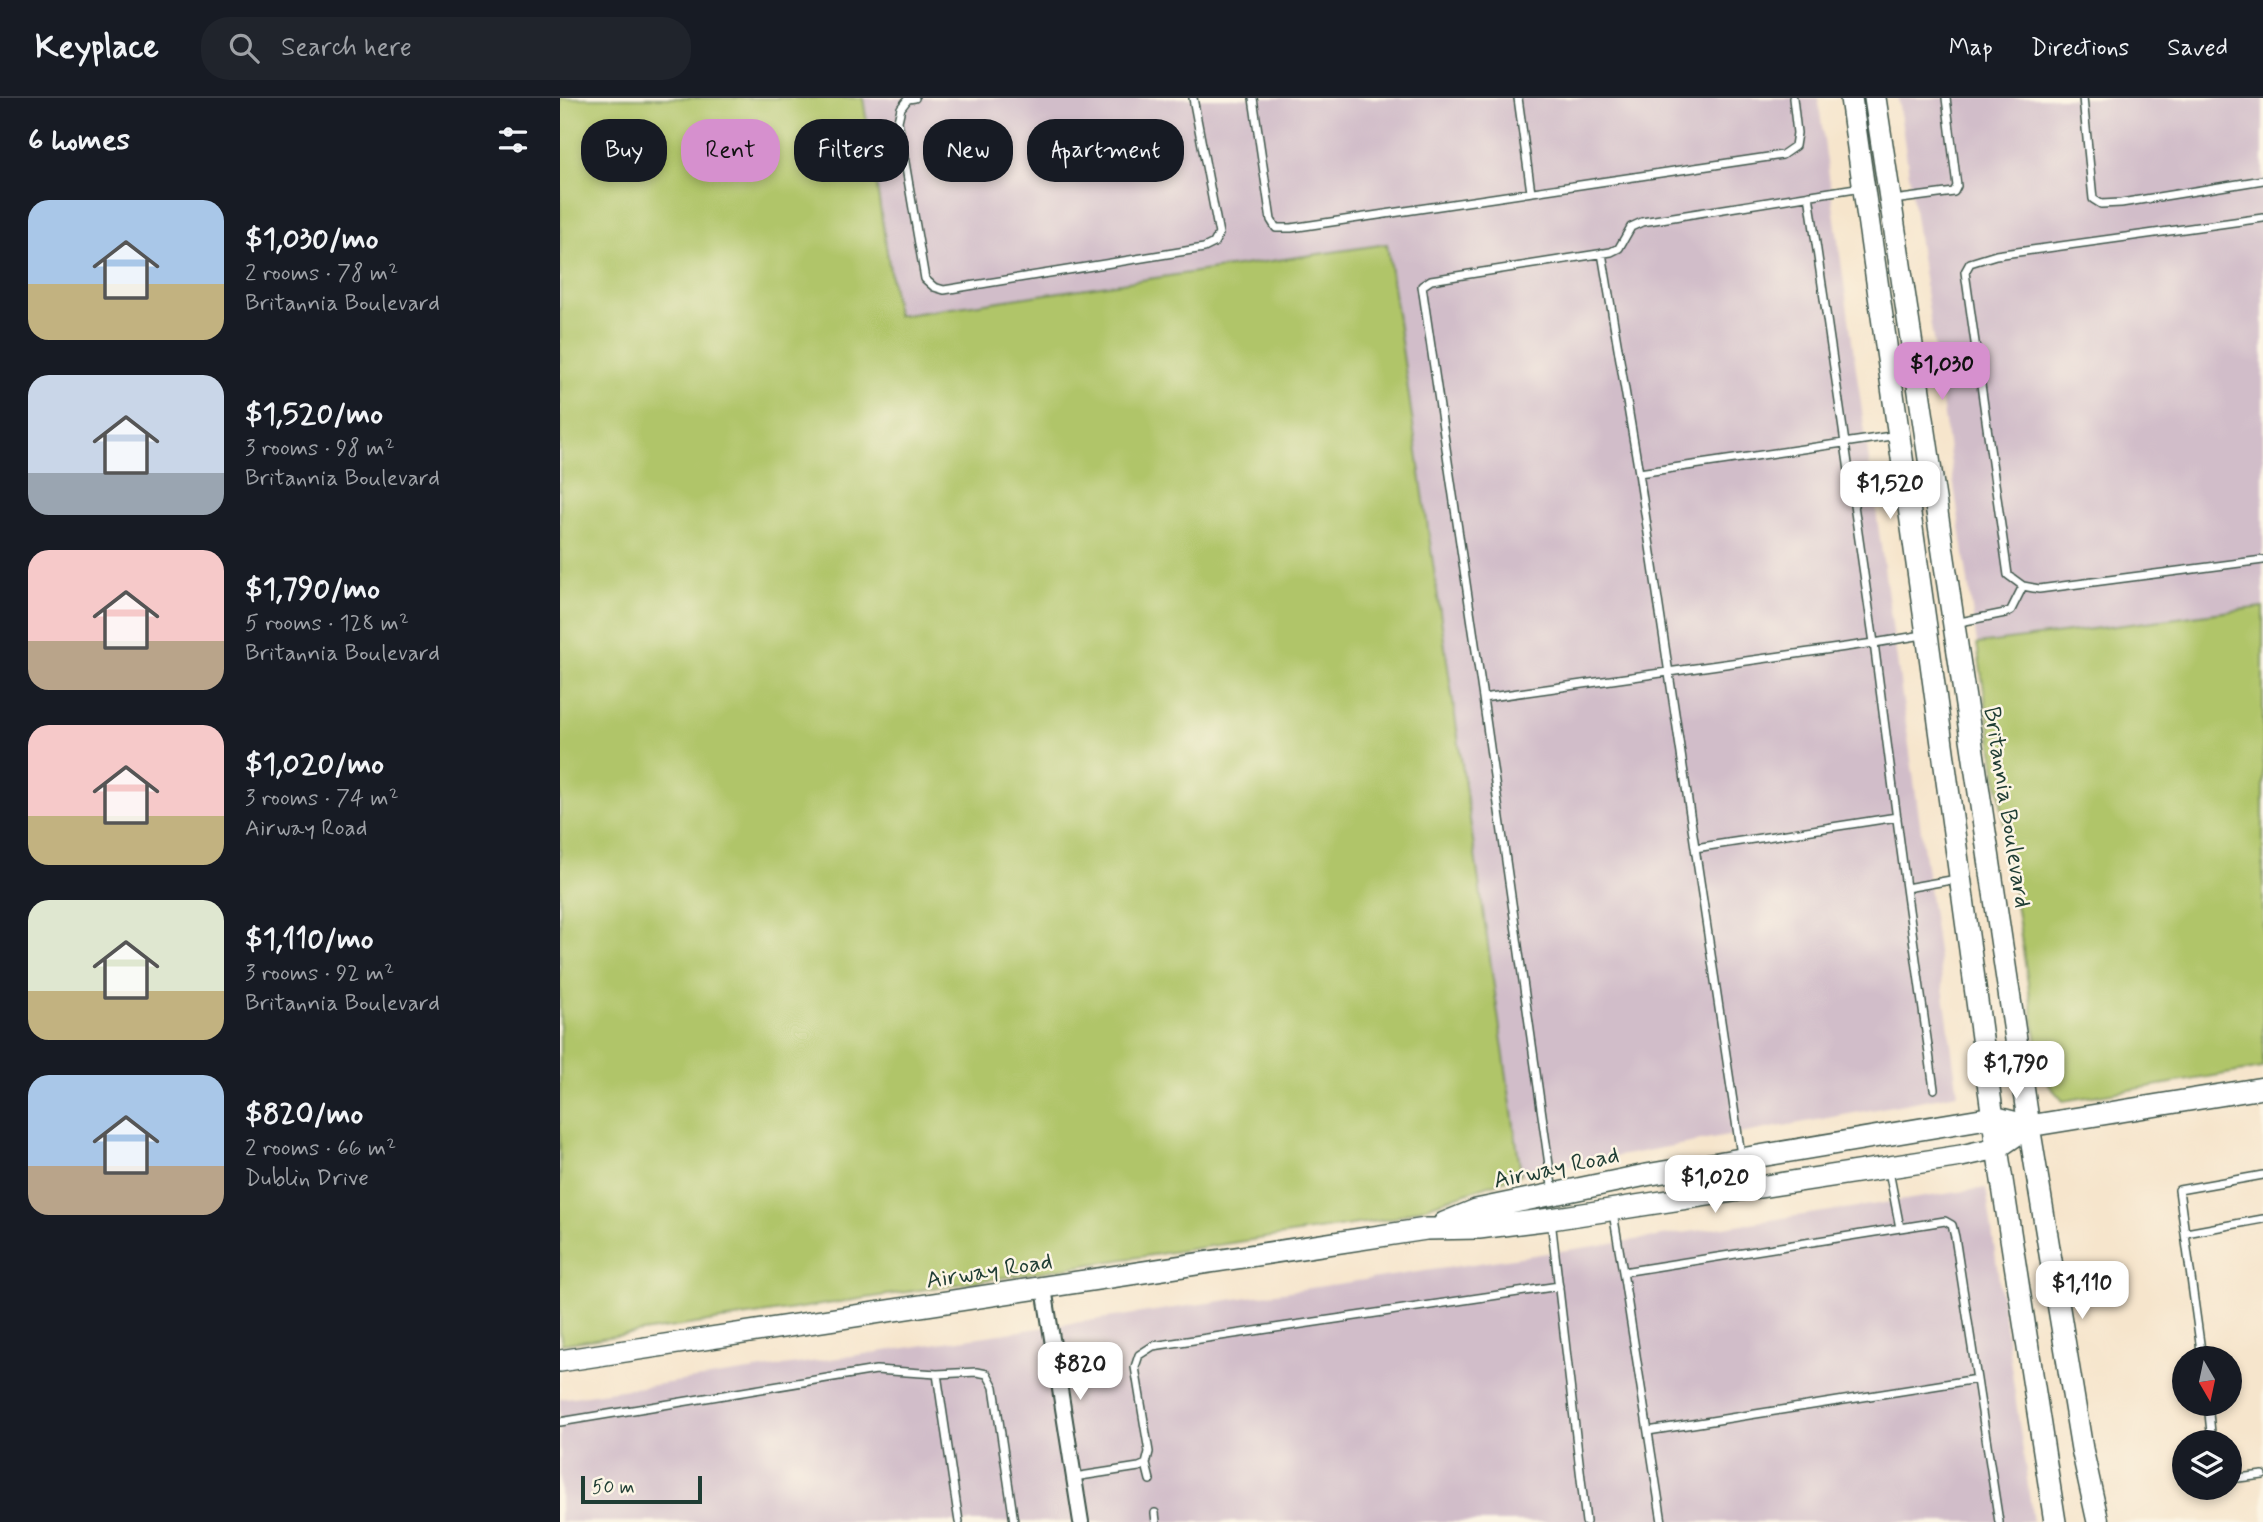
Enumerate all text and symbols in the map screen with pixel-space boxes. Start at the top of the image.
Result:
search box [201,17,691,80]
text: Keyplace [35,26,159,70]
icon: search [225,29,263,67]
text: Search here [281,31,412,65]
text: Map [1949,33,1993,64]
text: Directions [2031,33,2129,64]
text: Saved [2167,33,2228,64]
chip: Buy [581,119,667,182]
chip: Rent [681,119,780,182]
chip: Filters [794,119,909,182]
chip: New [923,119,1013,182]
chip: Apartment [1027,119,1184,182]
text: 6 homes [28,121,130,160]
icon: filters [494,121,532,159]
text: $1,030/mo [245,220,379,259]
icon: home [84,228,168,312]
text: 2 rooms · 78 m² [245,259,398,289]
text: Britannia Boulevard [245,289,440,319]
pin: $1,030 [1885,342,1999,402]
text: $1,030 [1910,350,1974,380]
text: $1,520/mo [245,395,383,434]
icon: home [84,403,168,487]
text: 3 rooms · 98 m² [245,434,395,464]
pin: $1,520 [1833,462,1947,521]
text: Britannia Boulevard [245,464,440,494]
text: $1,520 [1856,469,1924,499]
text: $1,790/mo [245,570,380,609]
icon: home [84,578,168,662]
text: 5 rooms · 128 m² [245,609,409,639]
text: Britannia Boulevard [245,639,440,669]
street label: Britannia Boulevard [1975,704,2038,910]
text: $1,020/mo [245,745,384,784]
icon: home [84,753,168,837]
text: 3 rooms · 74 m² [245,784,399,814]
text: Airway Road [245,814,367,844]
text: $1,110/mo [245,920,374,959]
icon: home [84,928,168,1012]
text: 3 rooms · 92 m² [245,959,394,989]
text: Britannia Boulevard [245,989,440,1019]
pin: $1,790 [1959,1042,2073,1101]
text: $1,790 [1983,1049,2049,1079]
text: $820/mo [245,1095,363,1134]
icon: home [84,1103,168,1187]
text: 2 rooms · 66 m² [245,1134,396,1164]
street label: Airway Road [1491,1140,1622,1197]
pin: $1,020 [1658,1156,1772,1215]
text: $1,020 [1681,1163,1749,1193]
text: Dublin Drive [245,1164,369,1194]
street label: Airway Road [924,1246,1055,1297]
pin: $1,110 [2025,1262,2139,1321]
text: $1,110 [2052,1269,2112,1299]
pin: $820 [1039,1342,1121,1402]
north arrow [2172,1346,2242,1416]
map controls [2172,1346,2242,1500]
text: $820 [1054,1350,1106,1380]
button: layers [2172,1430,2242,1500]
scale bar [581,1473,702,1505]
text: 50 m [592,1475,635,1500]

